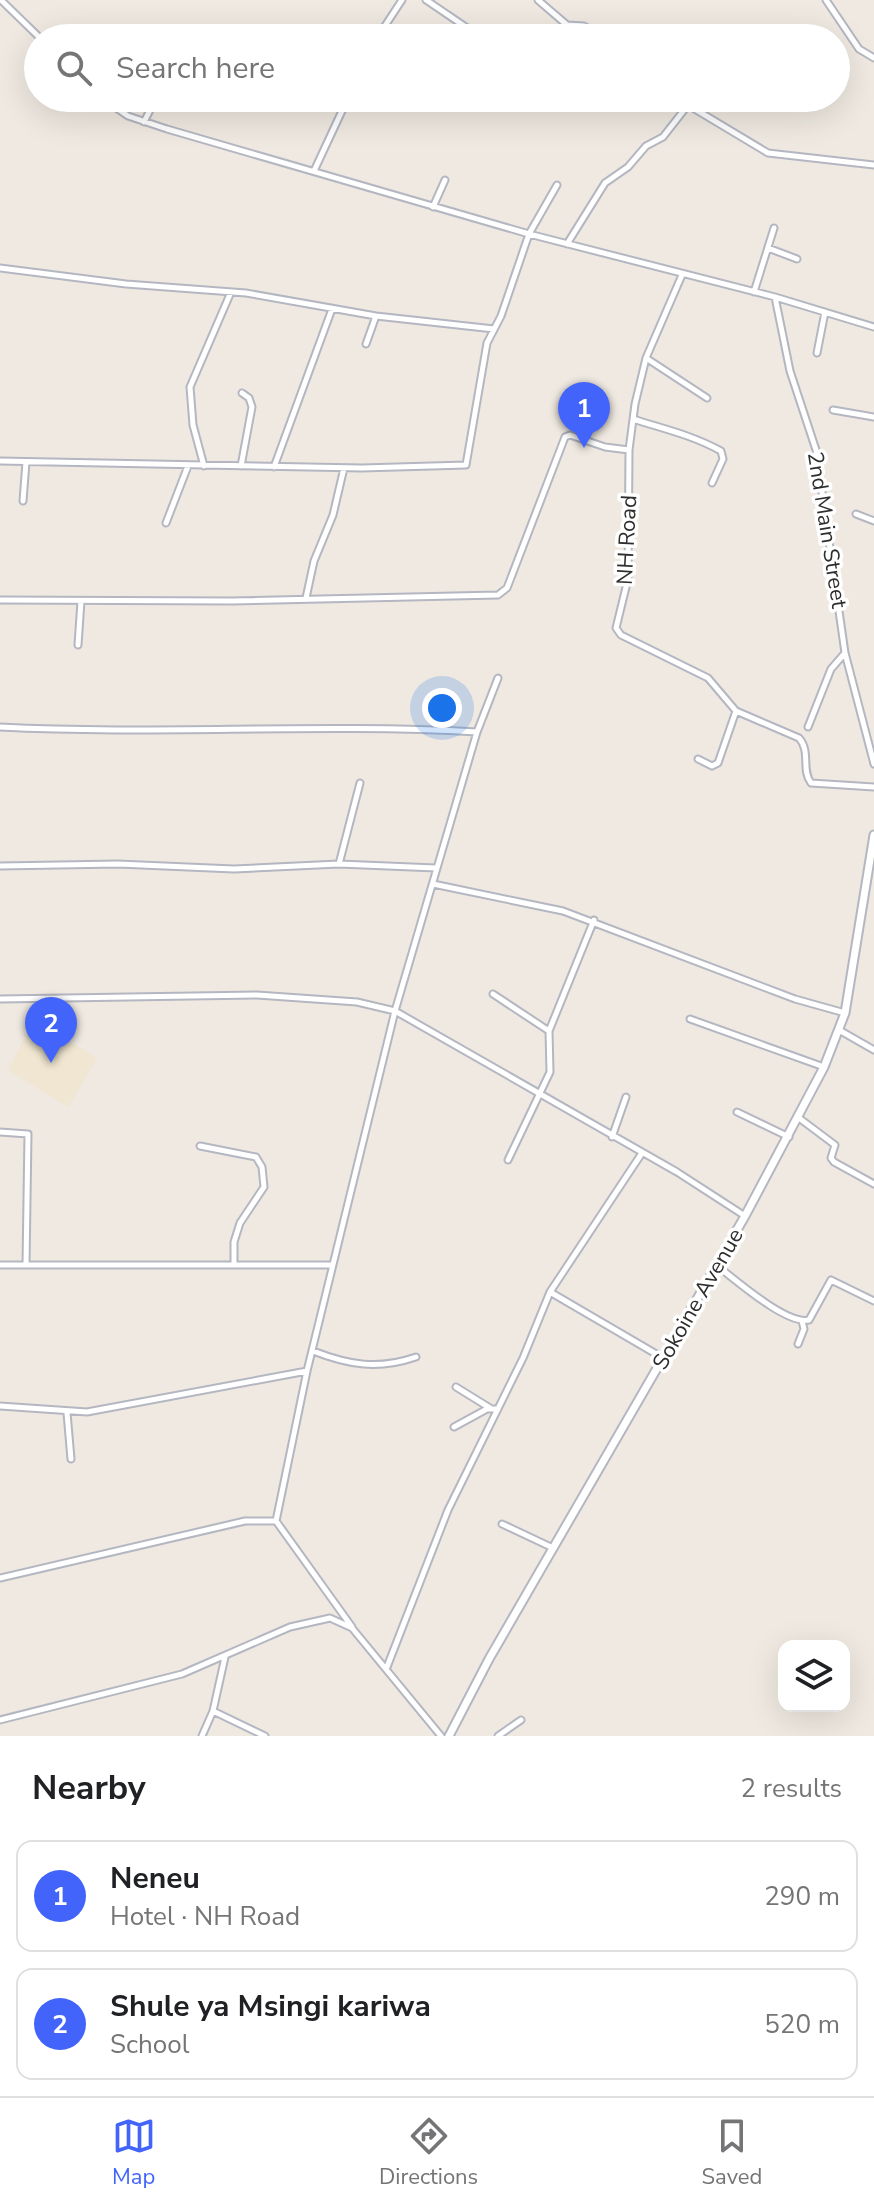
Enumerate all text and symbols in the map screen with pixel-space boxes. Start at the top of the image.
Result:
search box [24,24,850,112]
icon: search [52,46,96,90]
text: Search here [116,48,275,89]
pin: 1 [558,382,610,448]
street label: 2nd Main Street [800,450,854,611]
street label: NH Road [610,494,644,586]
your location [422,688,462,728]
pin: 2 [25,997,77,1063]
street label: Sokoine Avenue [645,1223,751,1375]
map controls [778,1640,850,1712]
button: layers [778,1640,850,1712]
text: Nearby [32,1765,146,1811]
text: 2 results [741,1771,842,1806]
text: Neneu [110,1858,200,1899]
text: 1 [52,1879,68,1914]
text: 290 m [764,1879,840,1914]
text: Hotel · NH Road [110,1899,300,1934]
text: Shule ya Msingi kariwa [110,1986,431,2027]
text: 2 [52,2007,68,2042]
text: 520 m [764,2007,840,2042]
text: School [110,2027,189,2062]
tab: Map [112,2114,156,2192]
tab: Directions [379,2114,478,2192]
tab: Saved [702,2114,762,2192]

